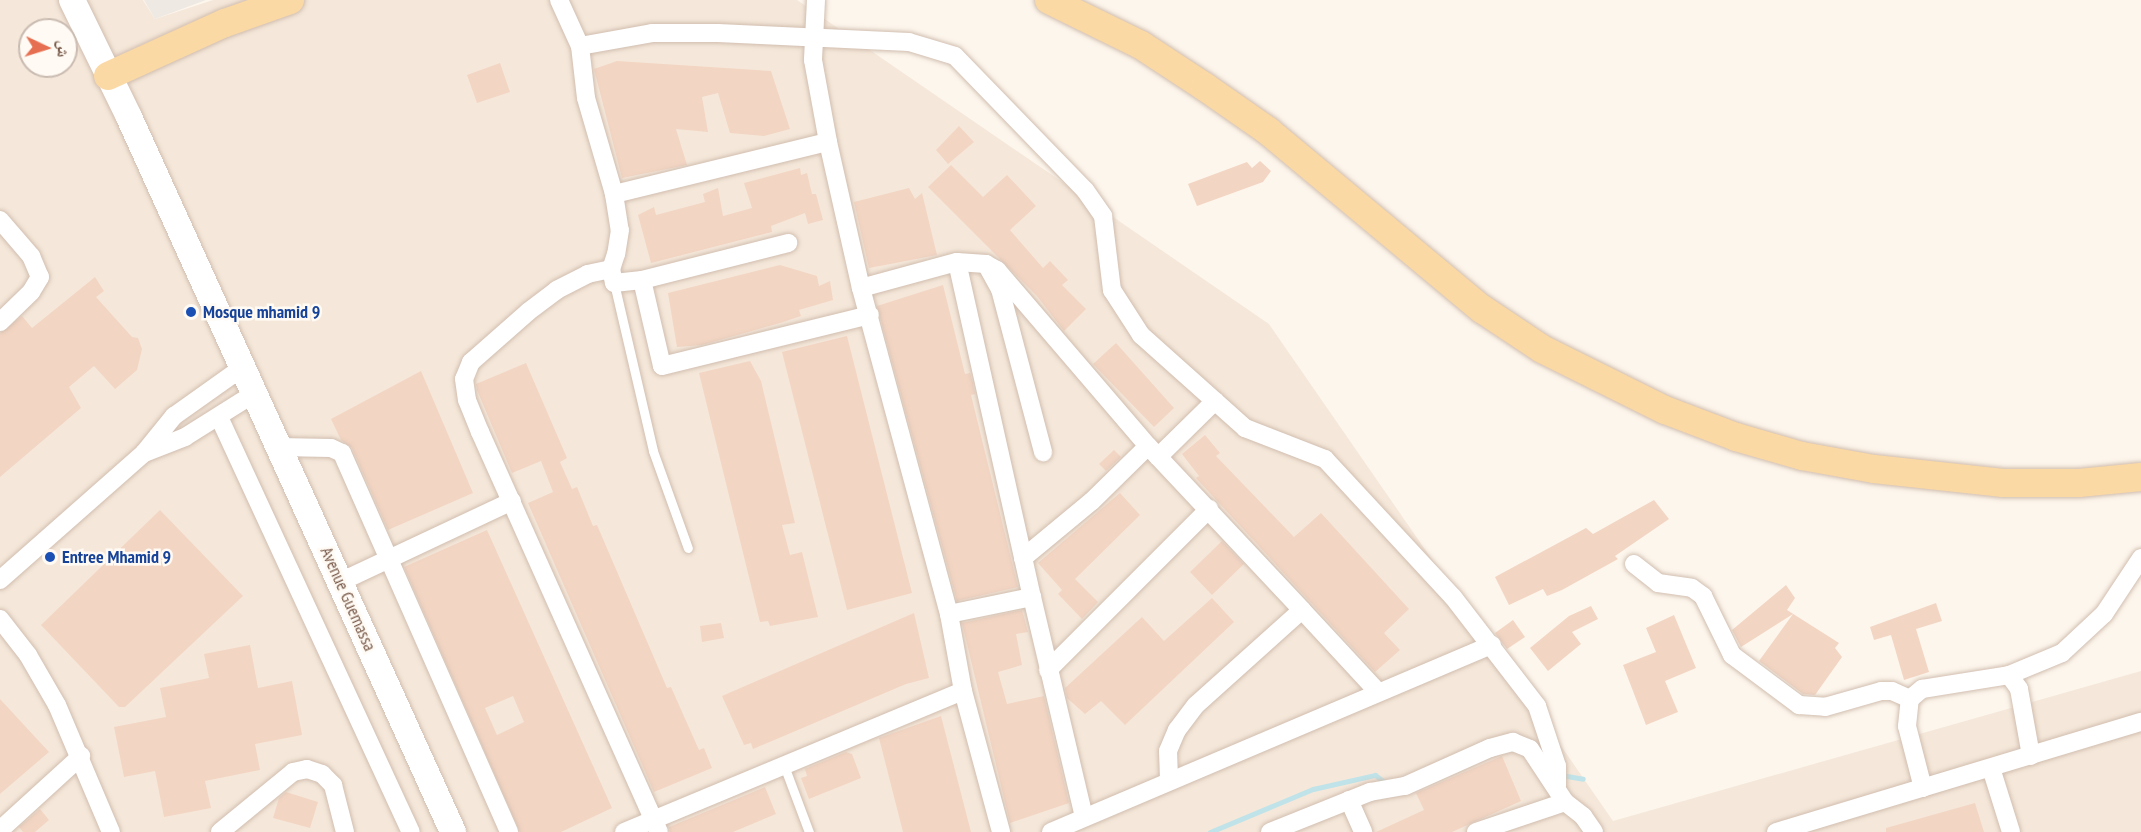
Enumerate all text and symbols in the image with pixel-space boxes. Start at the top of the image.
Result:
north arrow [18,18,78,78]
text: ش [53,40,75,58]
place label: Mosque mhamid 9 [203,301,320,323]
marker: Mosque mhamid 9 [184,305,198,319]
street label: Avenue Guemassa [315,544,381,654]
place label: Entree Mhamid 9 [62,546,171,568]
marker: Entree Mhamid 9 [43,550,57,564]

